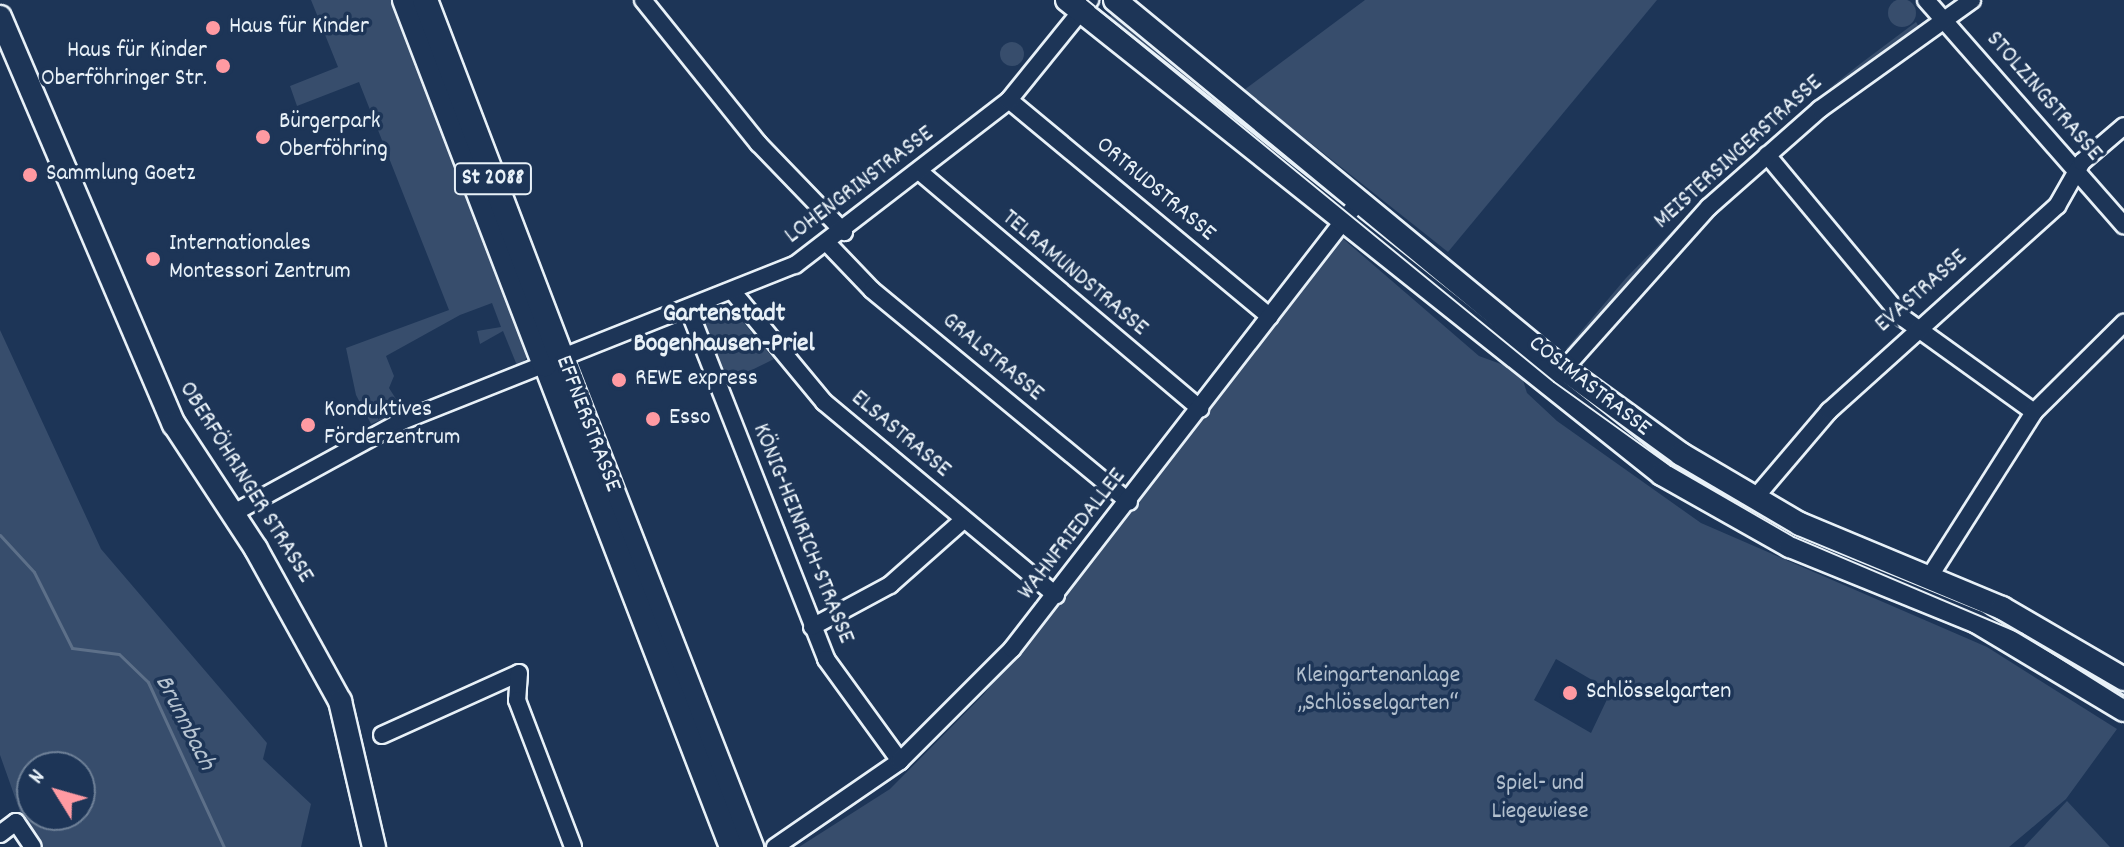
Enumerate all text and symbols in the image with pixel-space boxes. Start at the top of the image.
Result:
place label: Haus für Kinder [229,14,369,42]
marker: Haus für Kinder [204,19,222,37]
street label: STOLZINGSTRASSE [1979,26,2107,168]
place label: Haus für Kinder Oberföhringer Str. [41,38,207,94]
marker: Haus für Kinder Oberföhringer Str. [214,57,232,75]
street label: MEISTERSINGERSTRASSE [1649,70,1829,236]
place label: Bürgerpark Oberföhring [279,109,388,165]
street label: LOHENGRINSTRASSE [780,121,940,251]
marker: Bürgerpark Oberföhring [254,128,272,146]
street label: ORTRUDSTRASSE [1089,131,1221,249]
place label: Sammlung Goetz [46,161,195,189]
road number: St 2088 [453,161,533,197]
marker: Sammlung Goetz [21,166,39,184]
street label: TELRAMUNDSTRASSE [995,204,1153,344]
place label: Internationales Montessori Zentrum [169,231,351,287]
street label: EVASTRASSE [1870,244,1974,340]
marker: Internationales Montessori Zentrum [144,250,162,268]
district label: Gartenstadt Bogenhausen-Priel [633,299,815,360]
street label: GRALSTRASSE [935,307,1049,409]
street label: COSIMASTRASSE [1522,330,1656,444]
street label: EFFNERSTRASSE [548,352,626,496]
place label: REWE express [635,366,758,394]
marker: REWE express [610,371,628,389]
street label: OBERFÖHRINGER STRASSE [171,377,319,589]
street label: ELSASTRASSE [844,385,956,485]
place label: Konduktives Förderzentrum [324,397,460,453]
place label: Esso [669,405,711,433]
marker: Esso [644,410,662,428]
marker: Konduktives Förderzentrum [299,416,317,434]
street label: KÖNIG-HEINRICH-STRASSE [745,420,859,648]
street label: WAHNFRIEDALLEE [1013,464,1133,606]
park label: Kleingartenanlage „Schlösselgarten“ [1296,663,1460,719]
water label: Brunnbach [147,670,221,776]
place label: Schlösselgarten [1586,679,1731,707]
marker: Schlösselgarten [1561,684,1579,702]
north arrow [16,751,96,831]
text: N [22,764,54,791]
park label: Spiel- und Liegewiese [1492,771,1588,827]

